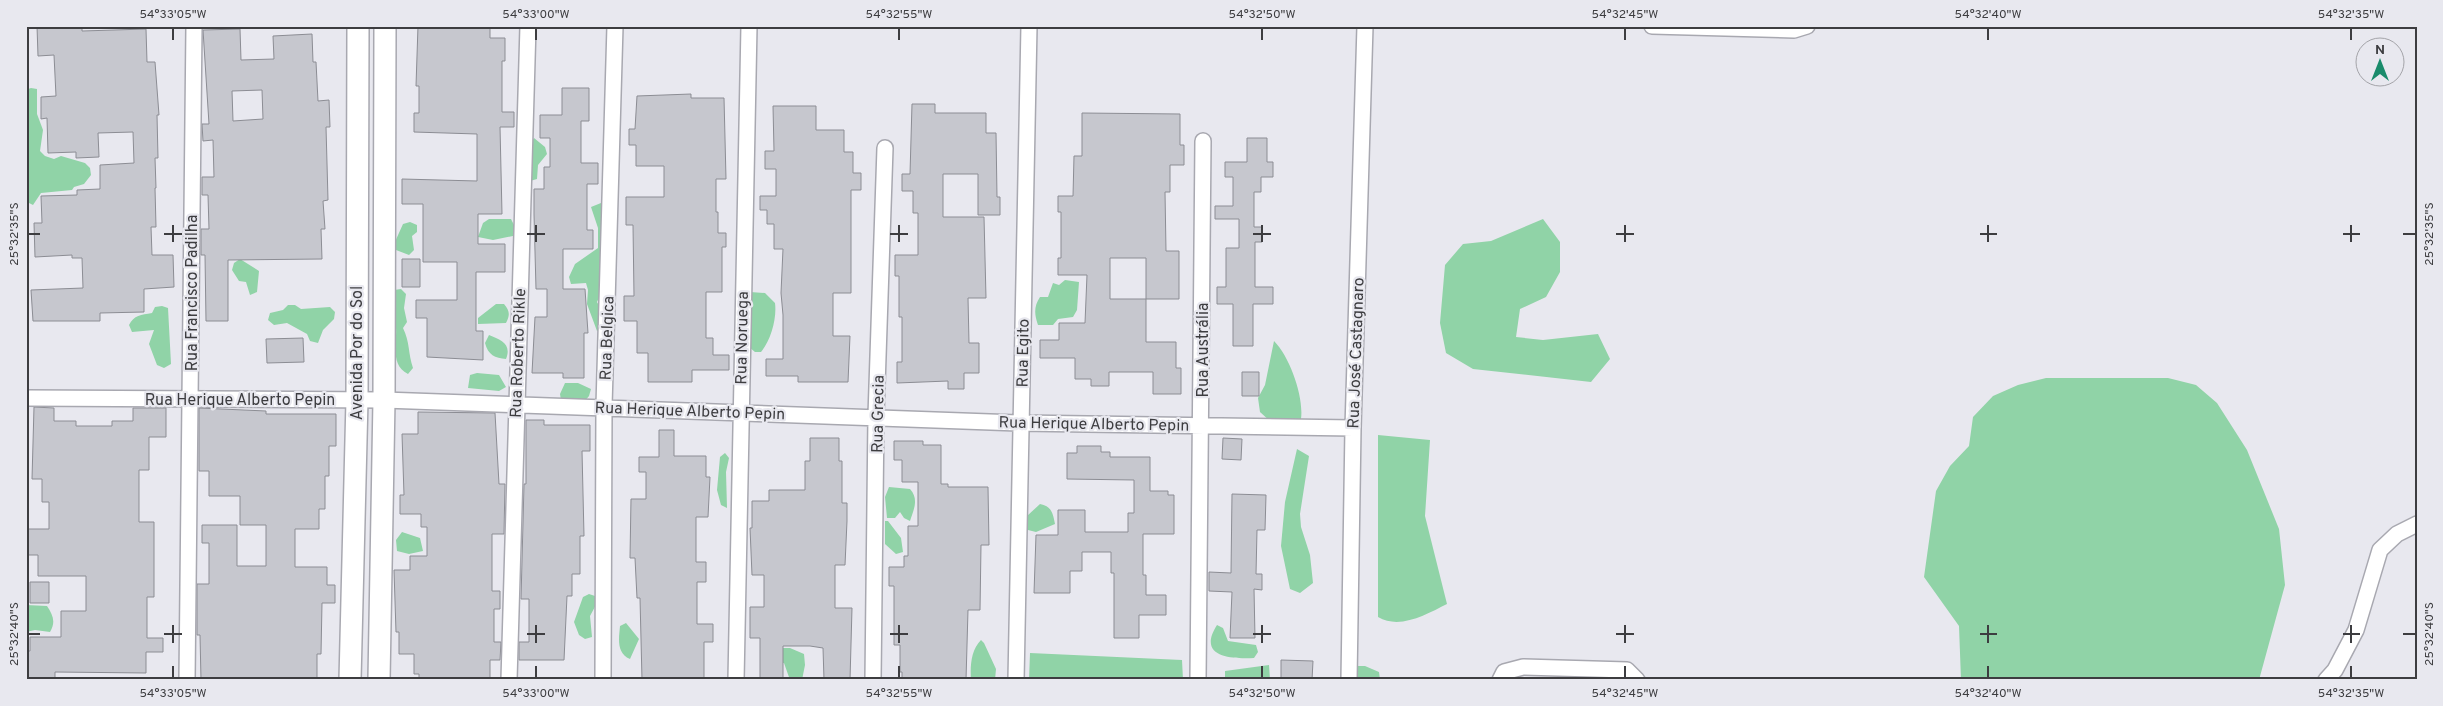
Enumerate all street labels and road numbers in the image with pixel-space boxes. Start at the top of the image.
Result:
street label: Rua Francisco Padilha [183,215,203,371]
street label: Rua José Castagnaro [1344,277,1370,429]
street label: Avenida Por do Sol [348,286,368,420]
street label: Rua Roberto Rikle [507,288,531,418]
street label: Rua Noruega [732,291,754,385]
street label: Rua Belgica [597,296,619,381]
street label: Rua Austrália [1194,303,1214,397]
street label: Rua Egito [1013,318,1035,388]
street label: Rua Grecia [868,375,890,453]
street label: Rua Herique Alberto Pepin [145,391,335,411]
street label: Rua Herique Alberto Pepin [594,399,786,425]
street label: Rua Herique Alberto Pepin [998,413,1189,437]

